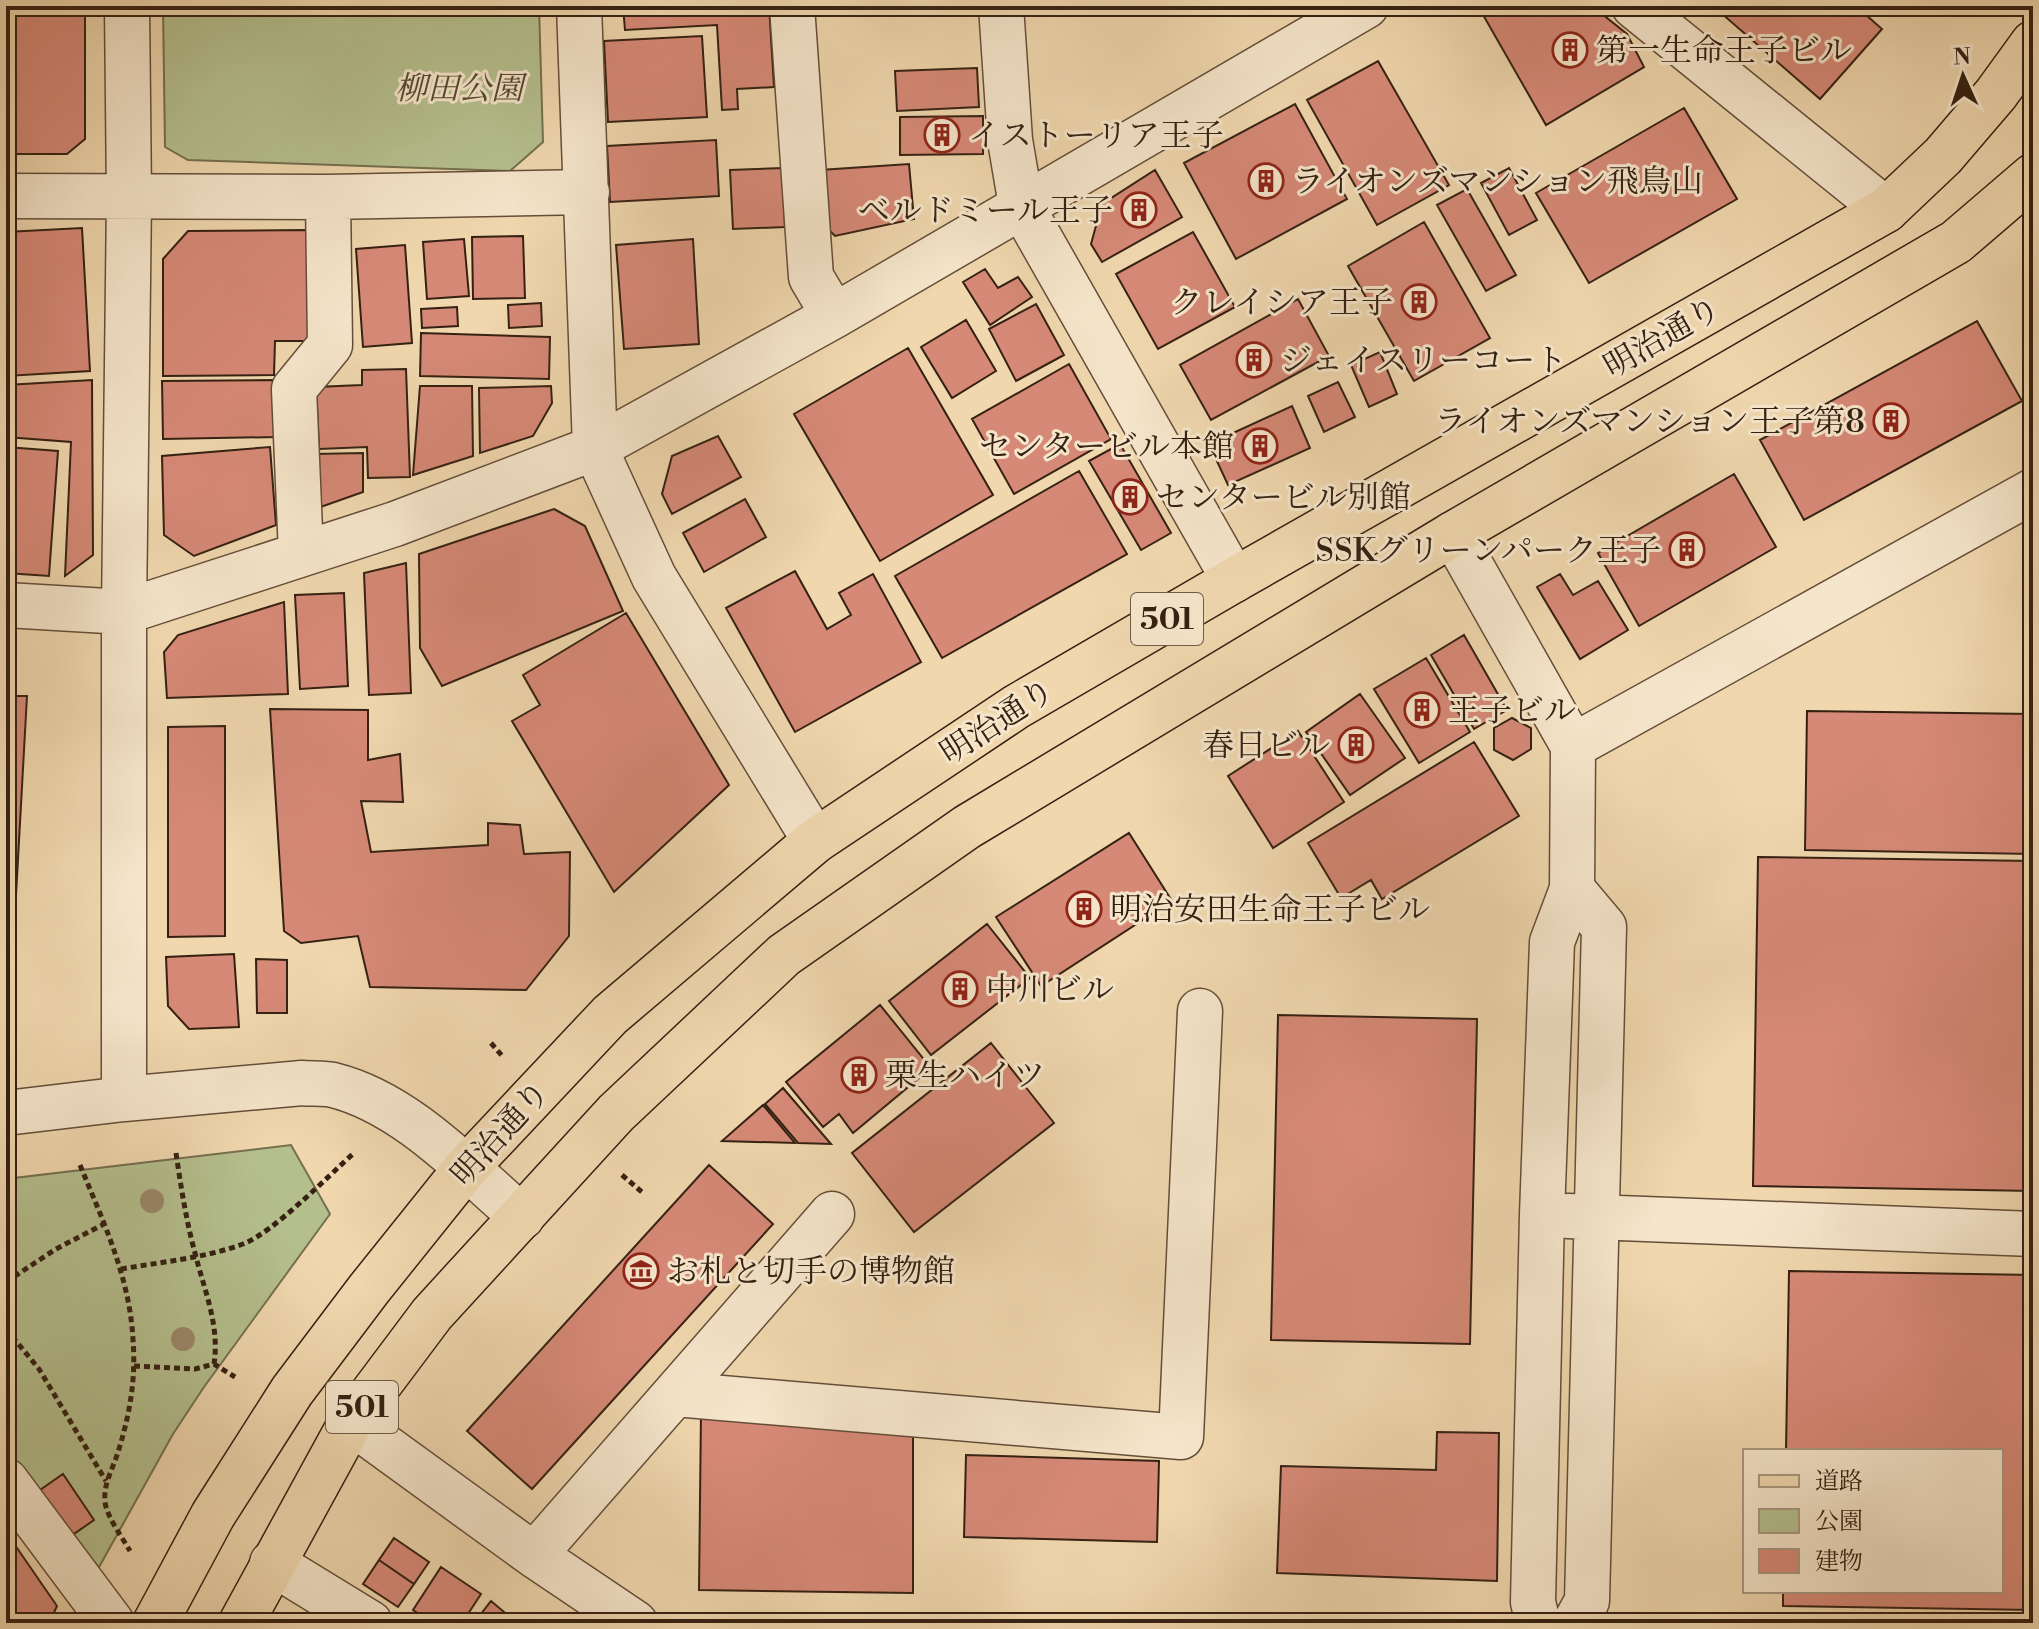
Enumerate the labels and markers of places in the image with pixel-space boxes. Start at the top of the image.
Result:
building icon: 第一生命王子ビル [1551,31,1589,69]
place label: 第一生命王子ビル [1596,31,1852,71]
building icon: イストーリア王子 [923,116,961,154]
place label: イストーリア王子 [968,116,1224,156]
building icon: ライオンズマンション飛鳥山 [1247,162,1285,200]
place label: ライオンズマンション飛鳥山 [1292,162,1703,202]
place label: ベルドミール王子 [858,191,1113,231]
building icon: ベルドミール王子 [1120,191,1158,229]
place label: クレイシア王子 [1171,283,1393,323]
building icon: クレイシア王子 [1400,283,1438,321]
building icon: ジェイスリーコート [1235,341,1273,379]
place label: ジェイスリーコート [1280,341,1567,381]
place label: ライオンズマンション王子第8 [1434,402,1865,442]
building icon: ライオンズマンション王子第8 [1872,402,1910,440]
place label: センタービル本館 [979,427,1234,467]
building icon: センタービル本館 [1241,427,1279,465]
building icon: センタービル別館 [1111,478,1149,516]
place label: センタービル別館 [1156,478,1411,518]
place label: SSKグリーンパーク王子 [1316,531,1661,571]
building icon: SSKグリーンパーク王子 [1668,531,1706,569]
building icon: 王子ビル [1403,691,1441,729]
place label: 王子ビル [1448,691,1576,731]
place label: 春日ビル [1202,726,1330,766]
building icon: 春日ビル [1337,726,1375,764]
building icon: 明治安田生命王子ビル [1065,890,1103,928]
place label: 明治安田生命王子ビル [1110,890,1430,930]
building icon: 中川ビル [941,970,979,1008]
place label: 中川ビル [986,970,1114,1010]
building icon: 栗生ハイツ [840,1056,878,1094]
place label: 栗生ハイツ [885,1056,1045,1096]
museum icon: お札と切手の博物館 [622,1252,660,1290]
place label: お札と切手の博物館 [667,1252,955,1292]

